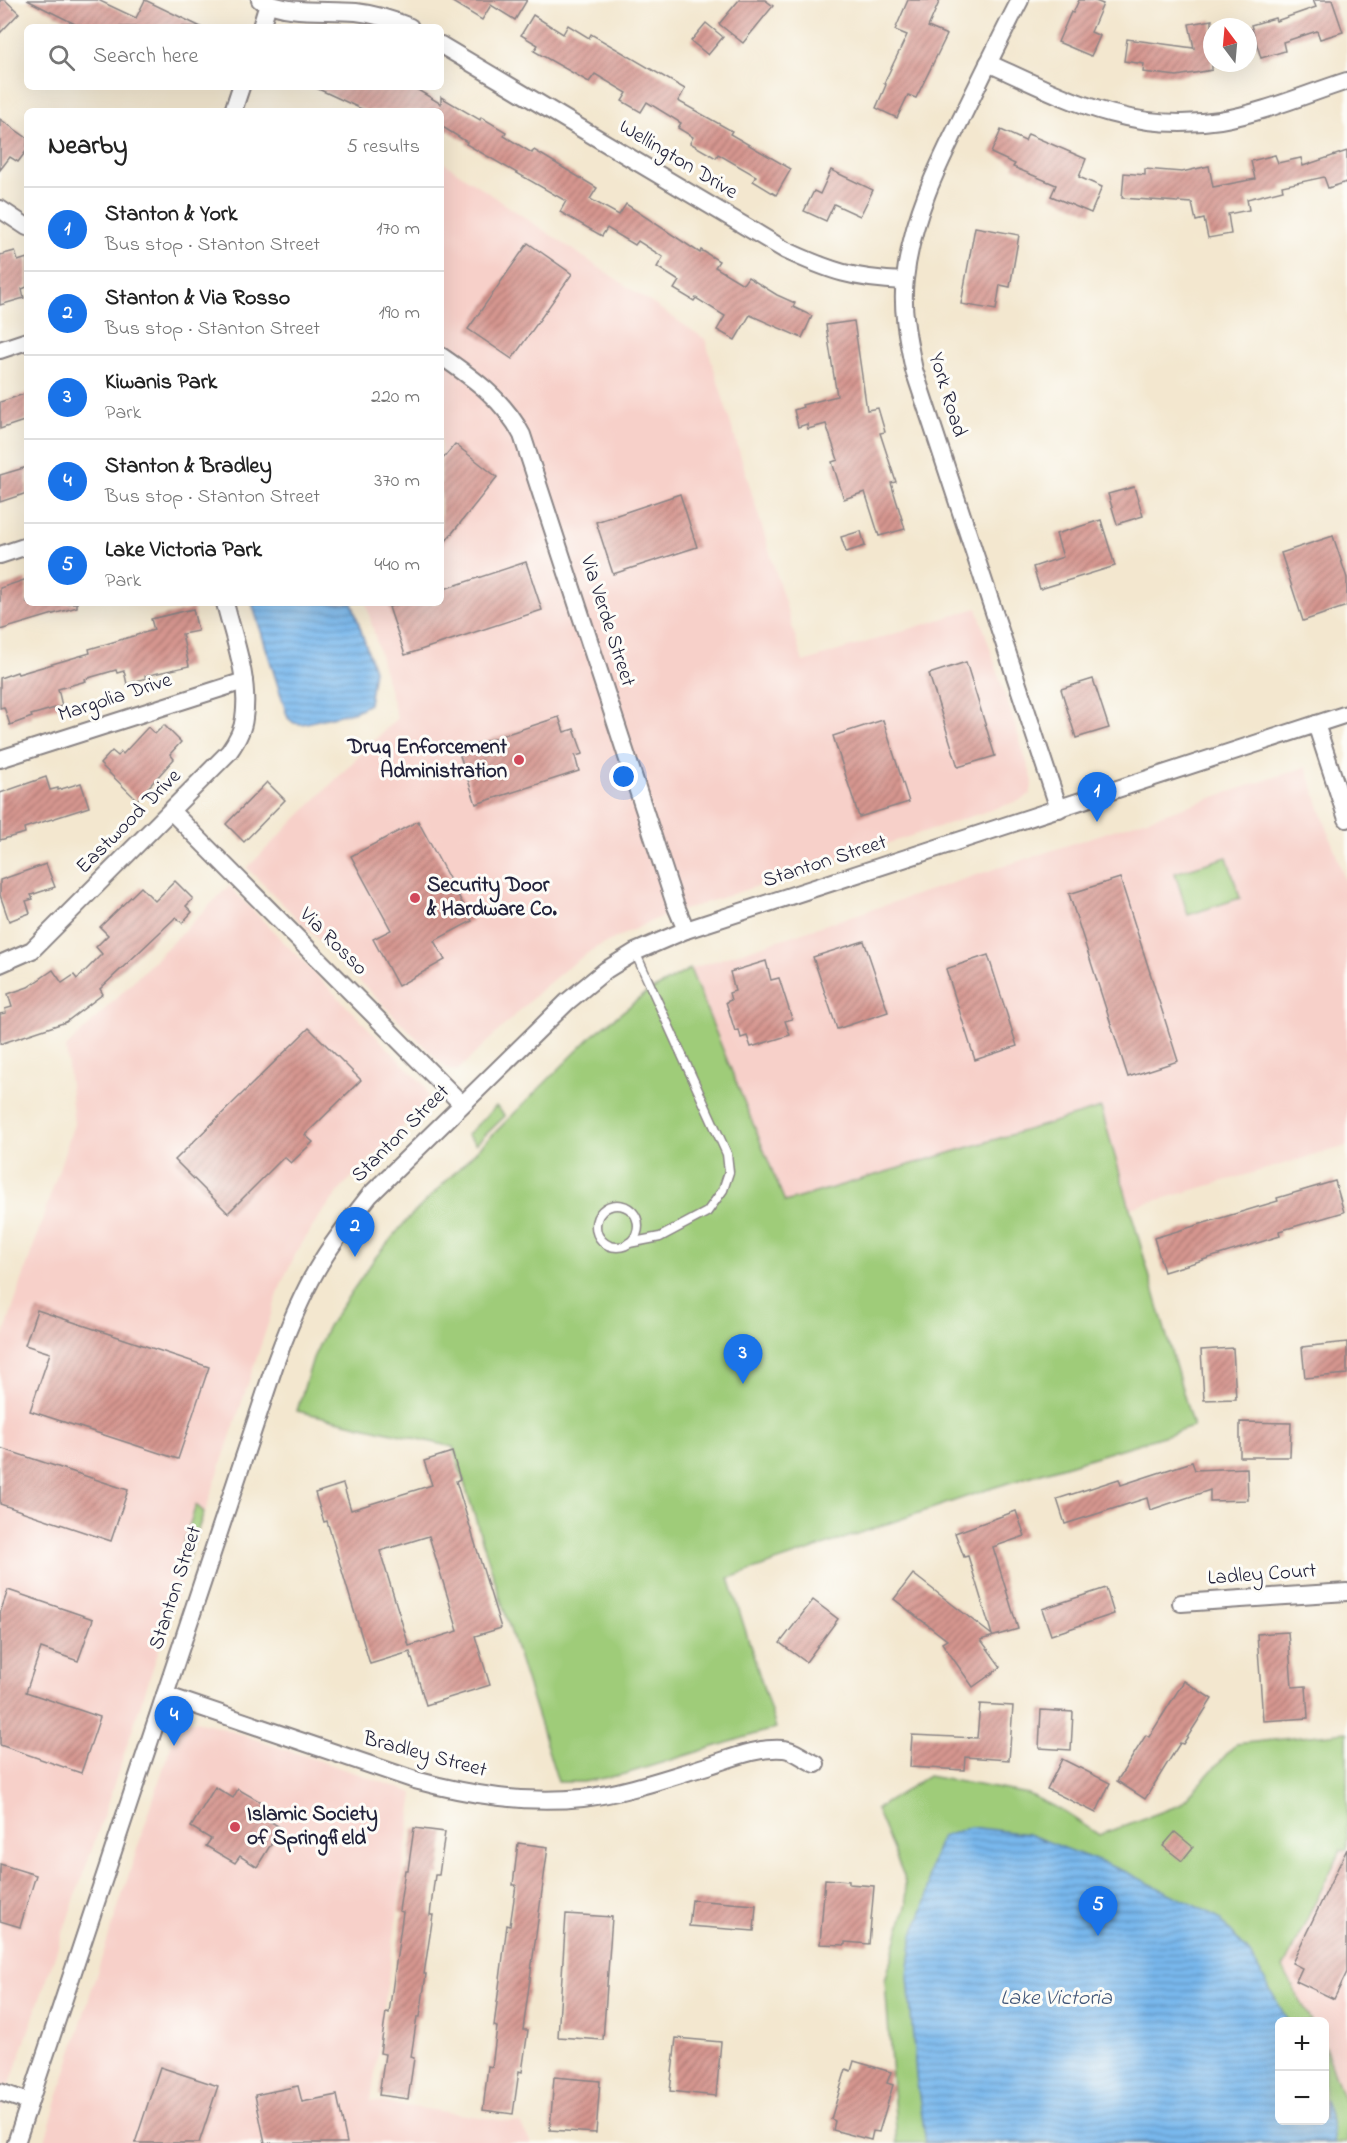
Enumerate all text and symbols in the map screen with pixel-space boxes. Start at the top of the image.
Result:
north arrow [1203,18,1257,72]
search box [24,24,444,90]
icon: search [45,41,78,74]
text: Search here [93,41,198,73]
street label: Wellington Drive [612,113,744,209]
text: Nearby [48,128,127,166]
text: 5 results [347,133,420,162]
text: Stanton & York [105,199,237,231]
text: 1 [64,215,71,244]
text: 170 m [376,215,420,244]
text: Bus stop · Stanton Street [105,231,320,260]
text: Stanton & Via Rosso [105,283,290,315]
text: 2 [63,299,72,328]
text: 190 m [378,299,420,328]
text: Bus stop · Stanton Street [105,315,320,344]
street label: York Road [920,349,974,441]
text: Kiwanis Park [105,367,217,399]
text: 3 [63,383,72,412]
text: 220 m [371,383,420,412]
text: Park [105,399,141,428]
text: Stanton & Bradley [105,451,272,483]
text: 4 [63,467,72,496]
text: 370 m [374,467,420,496]
text: Bus stop · Stanton Street [105,483,320,512]
text: Lake Victoria Park [105,535,262,567]
text: 5 [62,551,73,580]
text: 440 m [374,551,420,580]
street label: Via Verde Street [571,551,642,691]
text: Park [105,567,141,596]
street label: Margolia Drive [54,665,177,732]
place label: Drug Enforcement Administration [347,733,508,787]
marker: Drug Enforcement Administration [512,753,526,767]
street label: Eastwood Drive [70,762,189,881]
your location [609,762,638,791]
pin: 1 [1078,772,1116,822]
street label: Stanton Street [759,828,891,896]
place label: Security Door & Hardware Co. [426,871,557,925]
marker: Security Door & Hardware Co. [408,891,422,905]
street label: Via Rosso [291,900,374,983]
street label: Stanton Street [345,1078,457,1190]
pin: 2 [336,1208,374,1257]
pin: 3 [724,1334,762,1384]
street label: Stanton Street [142,1522,210,1654]
street label: Ladley Court [1207,1556,1317,1596]
pin: 4 [154,1696,194,1746]
street label: Bradley Street [359,1724,490,1788]
place label: Islamic Society of Springfield [247,1800,378,1856]
marker: Islamic Society of Springfield [228,1820,242,1834]
pin: 5 [1078,1886,1118,1936]
water label: Lake Victoria [1000,1983,1113,2015]
map controls [1275,2017,1329,2125]
button: + [1275,2017,1329,2071]
button: − [1275,2071,1329,2125]

